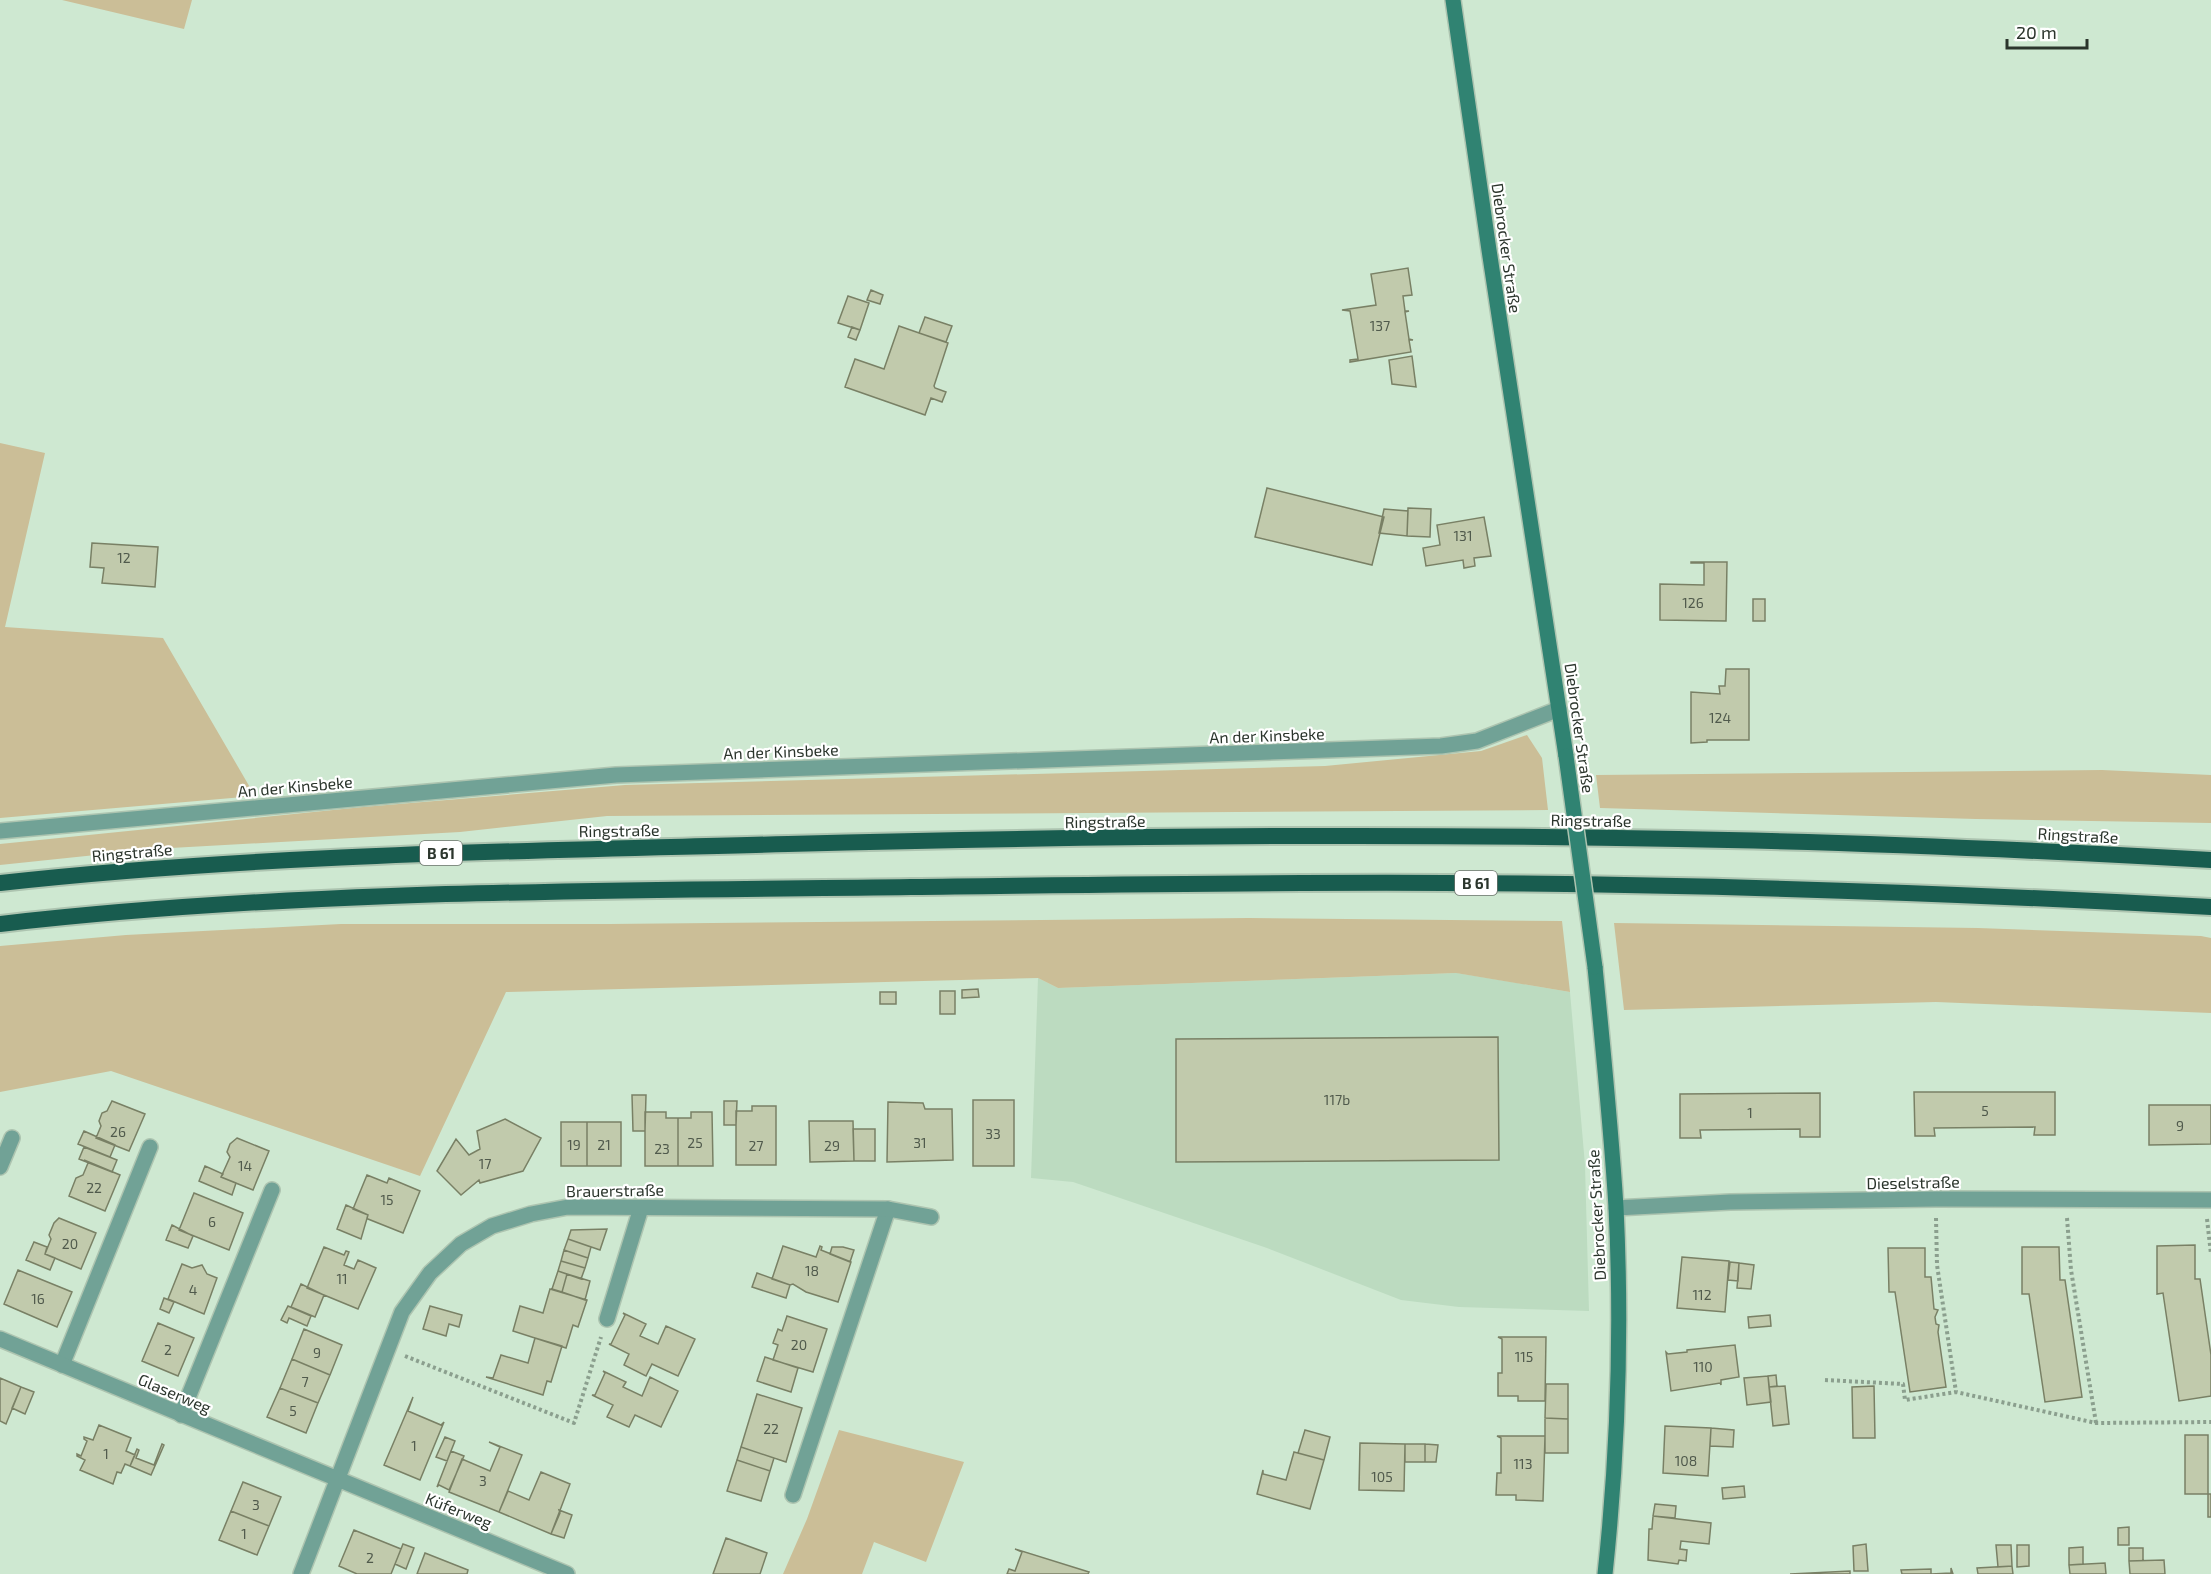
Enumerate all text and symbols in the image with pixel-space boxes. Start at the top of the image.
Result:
scale bar [2007,12,2086,50]
text: 20 m [2016,21,2057,43]
street label: Diebrocker Straße [1488,182,1526,314]
house number: 137 [1370,317,1390,334]
house number: 131 [1454,527,1472,544]
house number: 12 [117,549,131,566]
house number: 126 [1682,594,1704,611]
street label: Diebrocker Straße [1561,662,1599,794]
house number: 124 [1709,709,1731,726]
street label: An der Kinsbeke [1209,723,1325,747]
street label: An der Kinsbeke [723,739,839,763]
street label: An der Kinsbeke [237,772,353,800]
street label: Ringstraße [1550,810,1632,830]
street label: Ringstraße [1064,811,1146,831]
street label: Ringstraße [578,820,660,840]
street label: Ringstraße [2037,823,2119,847]
street label: Ringstraße [91,839,173,865]
road number: B 61 [420,841,462,865]
road number: B 61 [1455,871,1497,895]
house number: 117b [1324,1091,1350,1108]
house number: 5 [1981,1102,1989,1119]
house number: 1 [1747,1104,1753,1121]
house number: 9 [2176,1117,2184,1134]
house number: 26 [110,1123,126,1140]
house number: 33 [985,1125,1001,1142]
house number: 25 [687,1134,703,1151]
house number: 31 [913,1134,927,1151]
house number: 19 [567,1136,581,1153]
house number: 21 [597,1136,611,1153]
house number: 27 [748,1137,764,1154]
house number: 29 [824,1137,840,1154]
house number: 23 [654,1140,670,1157]
street label: Diebrocker Straße [1583,1149,1609,1281]
house number: 17 [479,1155,491,1172]
house number: 14 [238,1157,252,1174]
street label: Dieselstraße [1866,1172,1960,1192]
house number: 22 [86,1179,102,1196]
street label: Brauerstraße [566,1180,664,1200]
house number: 15 [380,1191,394,1208]
house number: 6 [208,1213,216,1230]
house number: 20 [62,1235,78,1252]
house number: 18 [805,1262,819,1279]
house number: 11 [336,1270,348,1287]
house number: 4 [189,1281,197,1298]
house number: 112 [1692,1286,1712,1303]
house number: 16 [31,1290,45,1307]
house number: 20 [791,1336,807,1353]
house number: 2 [164,1341,172,1358]
house number: 9 [313,1344,321,1361]
house number: 115 [1515,1348,1533,1365]
house number: 110 [1693,1358,1713,1375]
street label: Glaserweg [136,1369,214,1417]
house number: 7 [301,1373,309,1390]
house number: 5 [289,1402,297,1419]
house number: 22 [763,1420,779,1437]
house number: 1 [411,1437,417,1454]
house number: 1 [103,1445,109,1462]
house number: 108 [1675,1452,1697,1469]
house number: 113 [1514,1455,1532,1472]
house number: 105 [1371,1468,1393,1485]
house number: 3 [479,1472,487,1489]
street label: Küferweg [423,1488,495,1532]
house number: 3 [252,1496,260,1513]
house number: 1 [241,1525,247,1542]
house number: 2 [366,1549,374,1566]

